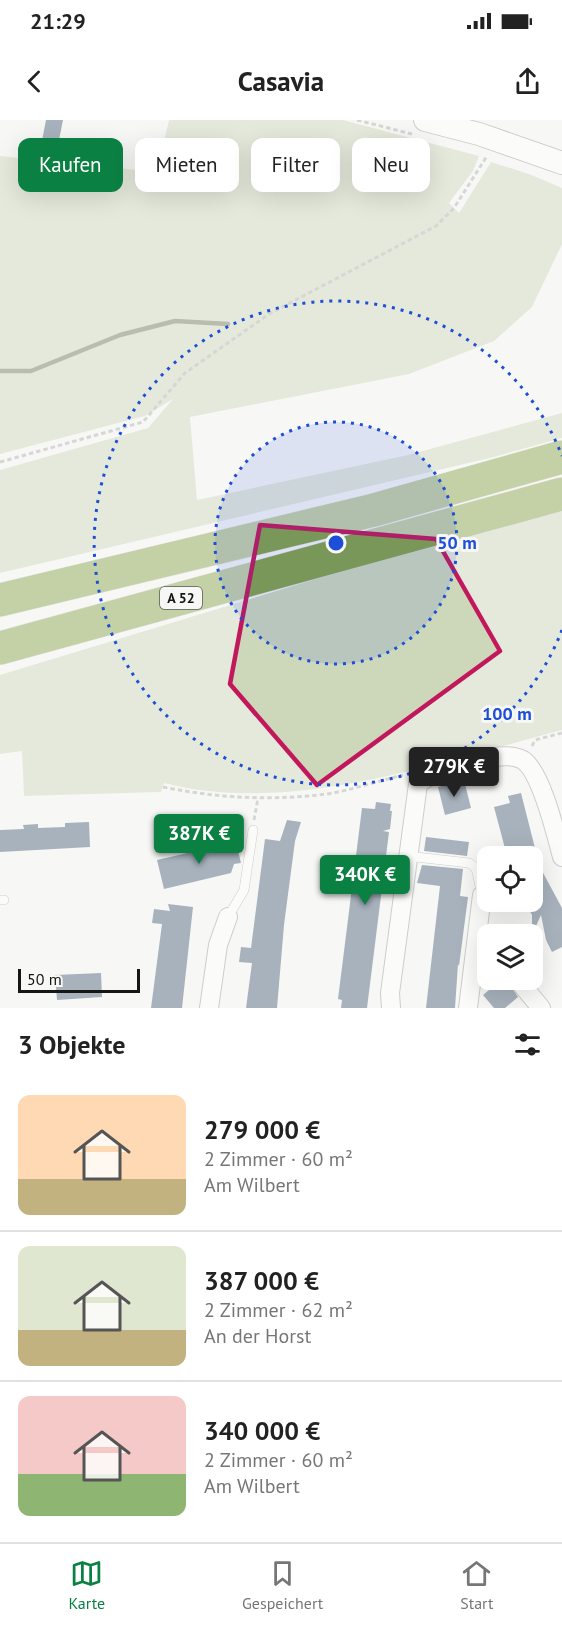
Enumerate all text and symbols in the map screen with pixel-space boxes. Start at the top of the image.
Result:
text: 21:29 [30,7,86,35]
text: Casavia [238,64,324,98]
icon: back [18,65,51,98]
icon: share [511,65,544,98]
chip: Kaufen [18,138,123,192]
chip: Mieten [135,138,239,192]
chip: Filter [251,138,340,192]
chip: Neu [352,138,430,192]
text: 50 m [437,531,477,554]
centre of rings [326,533,346,553]
road number: A 52 [160,587,202,609]
text: 100 m [482,702,532,725]
pin: 279K € [405,747,503,798]
text: 279K € [423,753,485,779]
pin: 387K € [150,814,248,865]
text: 387K € [168,820,230,846]
map controls [477,846,543,990]
button: locate [477,846,543,912]
pin: 340K € [316,855,414,906]
text: 340K € [334,861,396,887]
button: layers [477,924,543,990]
scale bar [18,966,140,994]
text: 50 m [27,969,62,989]
text: 3 Objekte [18,1028,125,1061]
icon: filters [511,1028,544,1061]
text: 279 000 € [204,1113,320,1146]
icon: home [66,1119,138,1191]
text: 2 Zimmer · 60 m² [204,1146,353,1172]
text: Am Wilbert [204,1172,300,1198]
text: 387 000 € [204,1264,319,1297]
icon: home [66,1270,138,1342]
text: 2 Zimmer · 62 m² [204,1297,353,1323]
text: An der Horst [204,1323,311,1349]
text: 340 000 € [204,1414,320,1447]
icon: home [66,1420,138,1492]
text: 2 Zimmer · 60 m² [204,1447,353,1473]
text: Am Wilbert [204,1473,300,1499]
tab: Karte [69,1557,105,1613]
tab: Gespeichert [242,1557,323,1613]
tab: Start [460,1557,493,1613]

